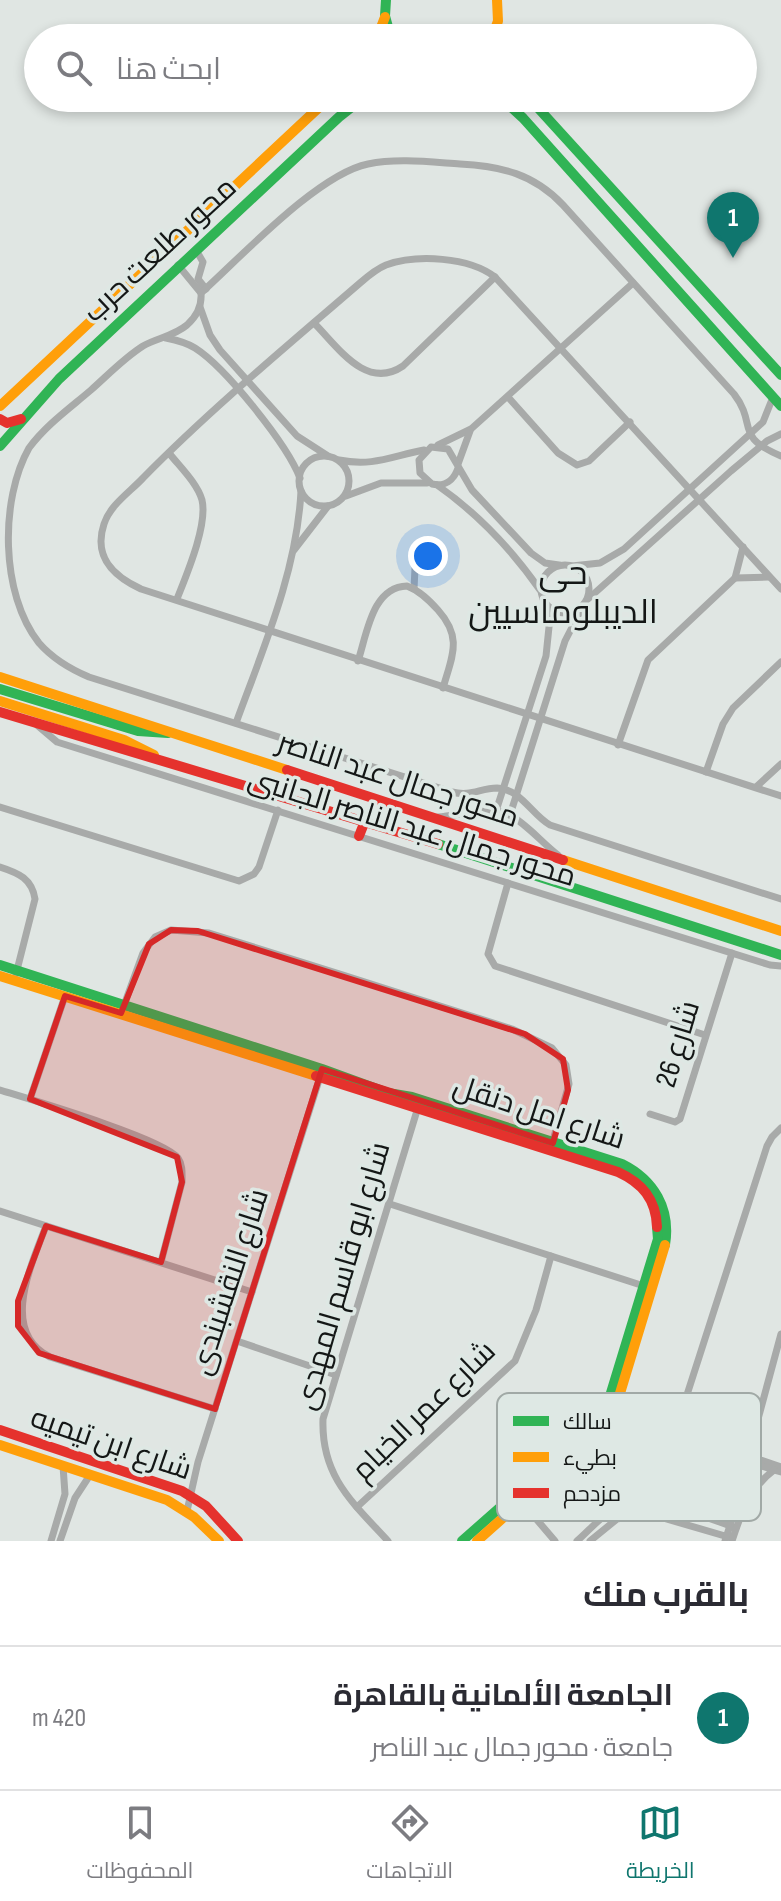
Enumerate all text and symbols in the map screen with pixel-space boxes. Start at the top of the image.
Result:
search box [24,24,757,112]
icon: search [52,46,96,90]
text: ابحث هنا [116,52,221,88]
street label: محور طلعت حرب [76,170,244,330]
pin: 1 [707,192,759,258]
your location [408,536,448,576]
district label: حى الديبلوماسيين [468,553,658,633]
street label: محور جمال عبد الناصر [271,723,523,836]
street label: محور جمال عبد الناصر الجانبى [244,761,580,895]
street label: شارع 26 [648,996,709,1092]
street label: شارع امل دنقل [448,1068,629,1159]
street label: شارع ابو قاسم المهدى [288,1138,399,1414]
street label: شارع النقشبندى [183,1184,278,1380]
street label: شارع عمر الخيام [345,1334,504,1489]
legend [497,1393,761,1521]
street label: شارع ابن تيميه [25,1400,196,1489]
text: سالك [563,1409,612,1436]
text: بطيء [563,1445,617,1474]
text: مزدحم [563,1481,621,1509]
text: بالقرب منك [583,1575,749,1616]
text: الجامعة الألمانية بالقاهرة [334,1678,673,1714]
text: 420 m [32,1703,86,1734]
text: 1 [718,1703,728,1734]
text: جامعة · محور جمال عبد الناصر [371,1733,673,1764]
tab: المحفوظات [86,1801,193,1891]
tab: الاتجاهات [366,1801,453,1891]
tab: الخريطة [626,1801,695,1891]

